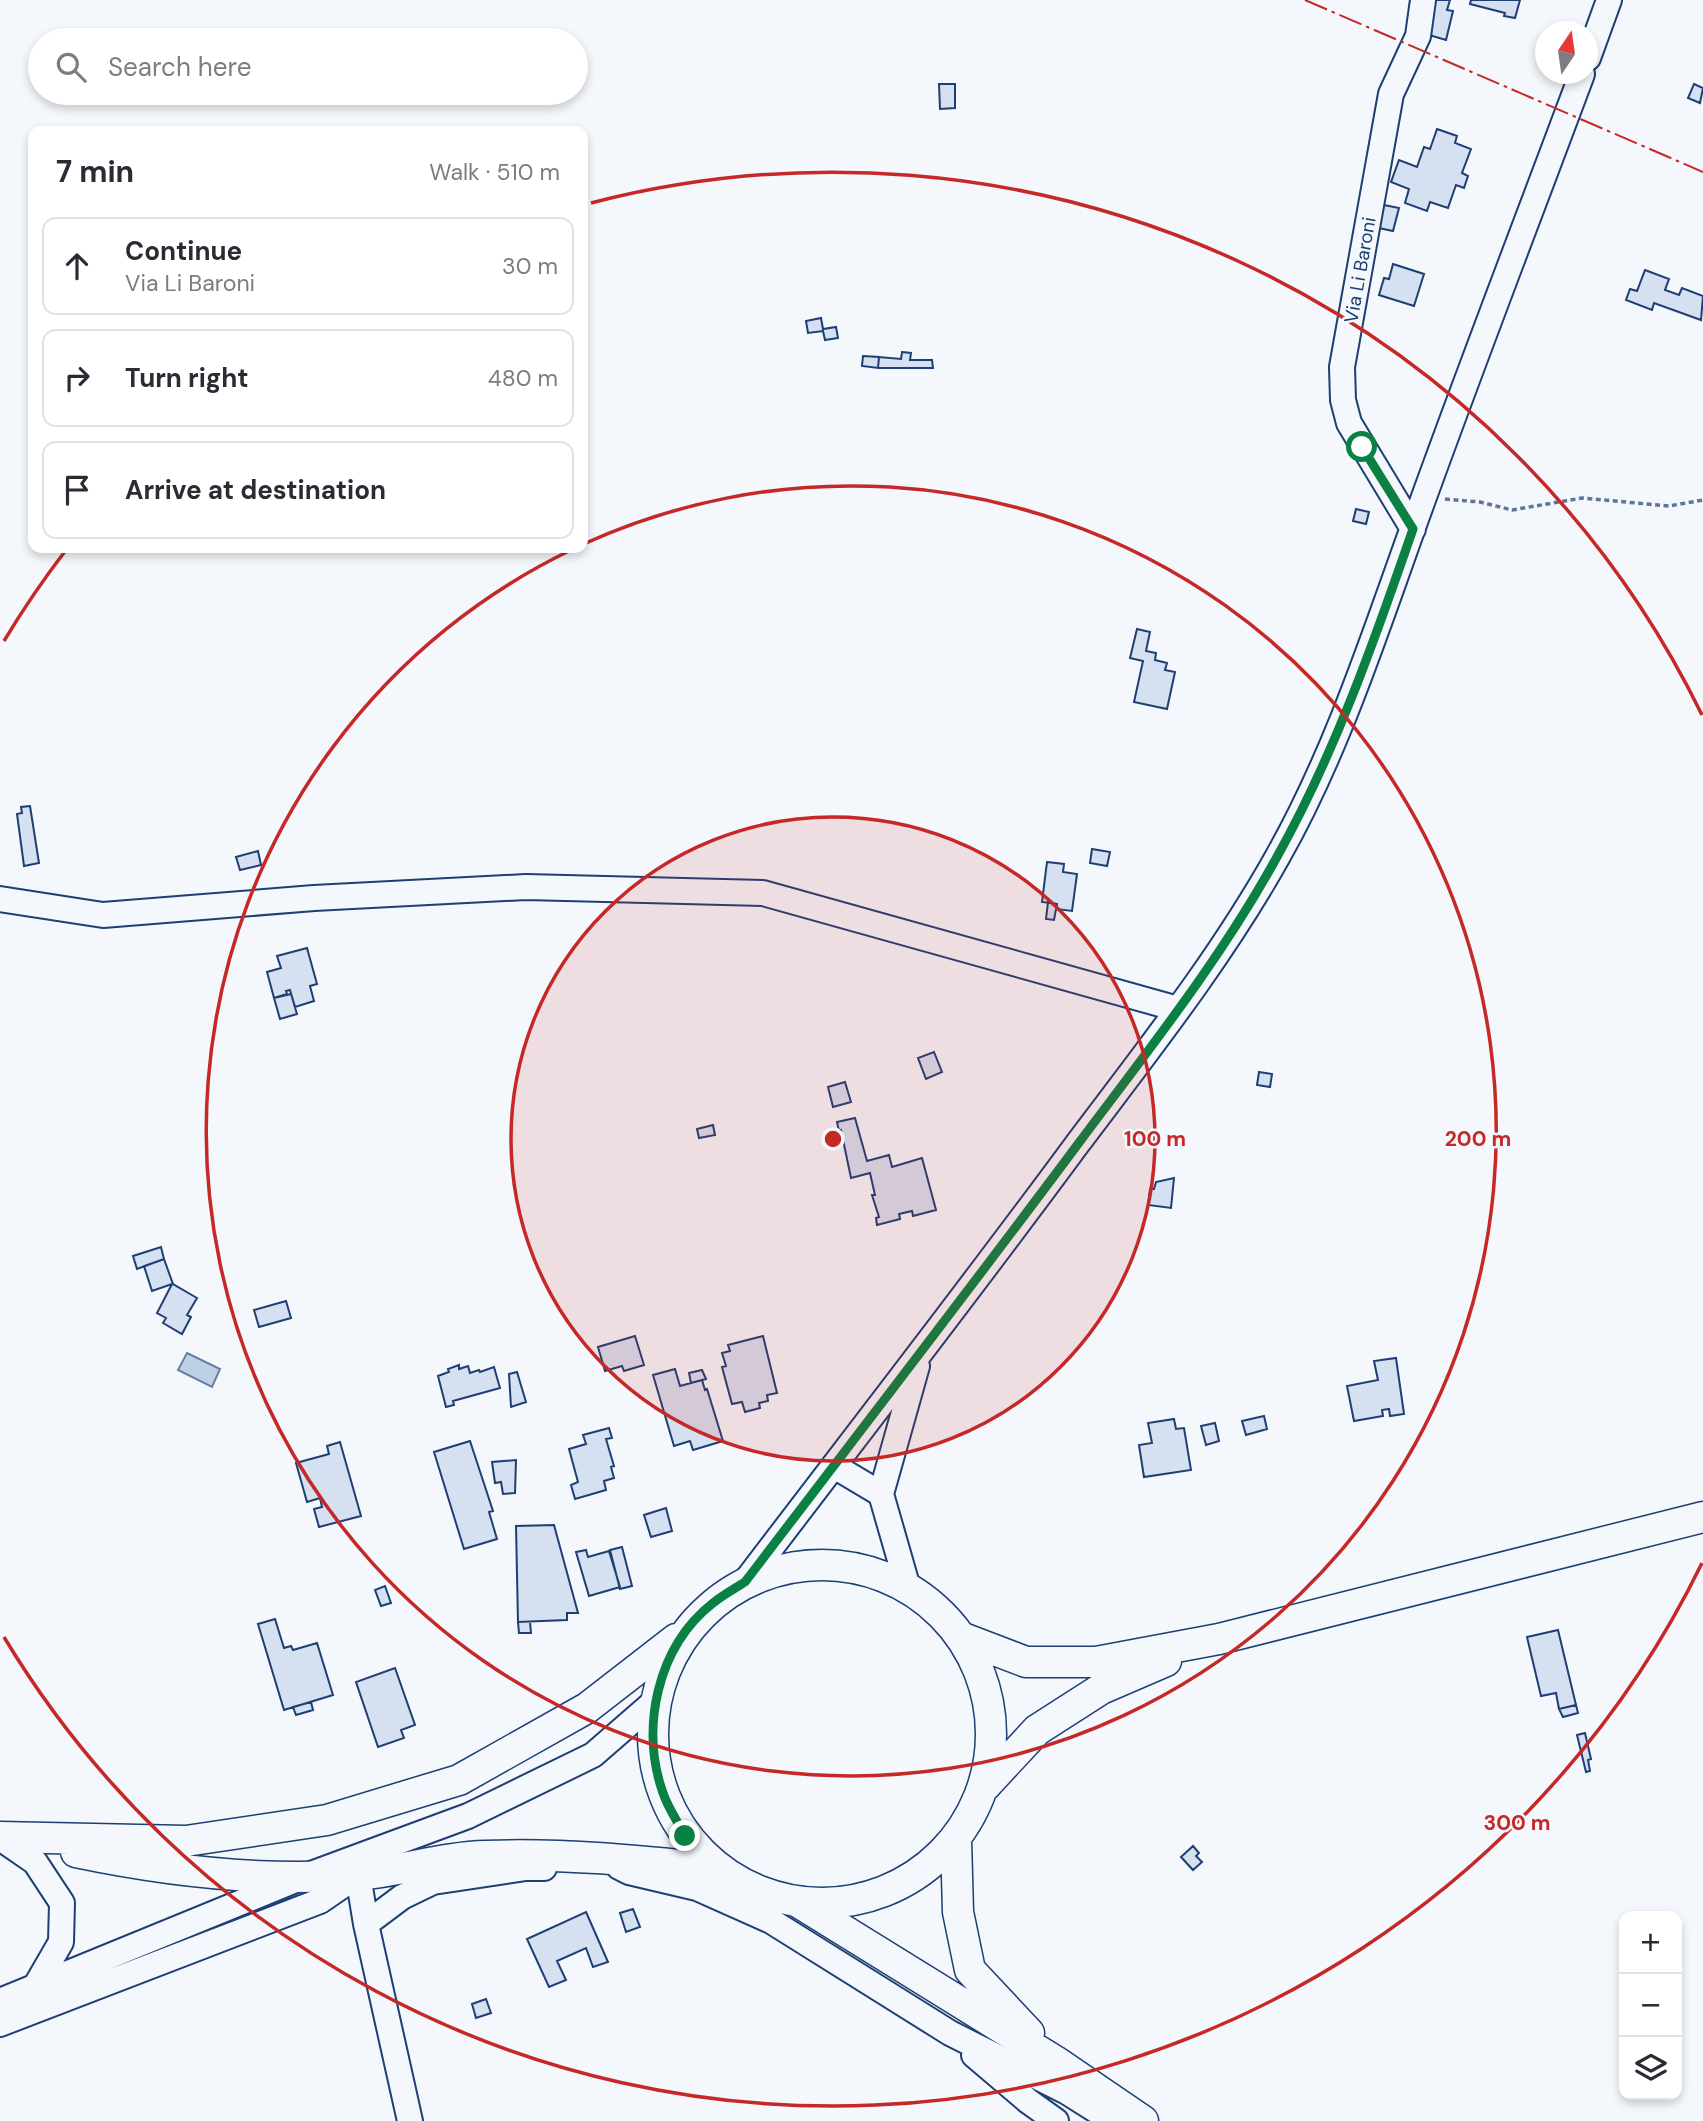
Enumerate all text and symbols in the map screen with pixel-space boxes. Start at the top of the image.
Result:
north arrow [1535,21,1598,84]
search box [28,28,588,105]
icon: search [52,48,90,86]
text: Search here [108,50,251,84]
text: 7 min [56,152,134,191]
text: Walk · 510 m [429,157,560,187]
street label: Via Li Baroni [1338,215,1382,325]
text: Continue [125,234,242,268]
icon: ahead [58,247,96,285]
text: 30 m [502,251,558,281]
text: Via Li Baroni [125,268,255,298]
icon: right [58,359,96,397]
text: Turn right [125,361,249,395]
text: 480 m [488,363,558,393]
route start [1346,431,1377,462]
icon: arrive [58,471,96,509]
text: Arrive at destination [125,473,386,507]
text: 100 m [1124,1125,1186,1153]
text: 200 m [1445,1125,1511,1153]
centre of rings [821,1127,845,1151]
text: 300 m [1484,1809,1550,1837]
route end [669,1820,700,1851]
map controls [1619,1911,1682,2100]
button: + [1619,1911,1682,1974]
button: − [1619,1974,1682,2037]
button: layers [1619,2037,1682,2100]

